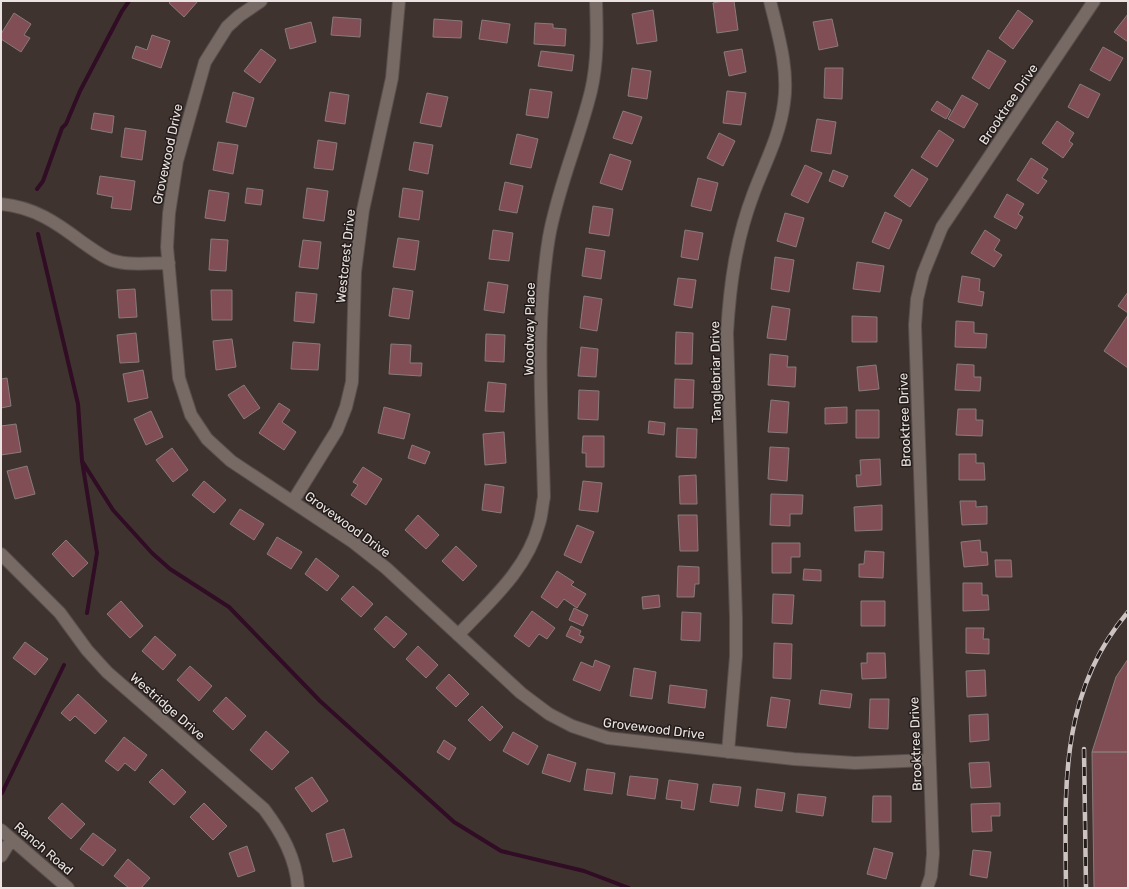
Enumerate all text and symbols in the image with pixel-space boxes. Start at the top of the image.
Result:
street label: Brooktree Drive [976,61,1041,147]
street label: Grovewood Drive [150,102,185,206]
street label: Westcrest Drive [333,208,358,304]
street label: Woodway Place [521,282,538,376]
street label: Tanglebriar Drive [707,321,725,423]
street label: Brooktree Drive [895,373,914,467]
street label: Grovewood Drive [302,488,394,561]
street label: Westridge Drive [126,670,208,744]
street label: Brooktree Drive [906,697,925,791]
street label: Grovewood Drive [602,715,706,742]
street label: Ranch Road [11,819,76,878]

